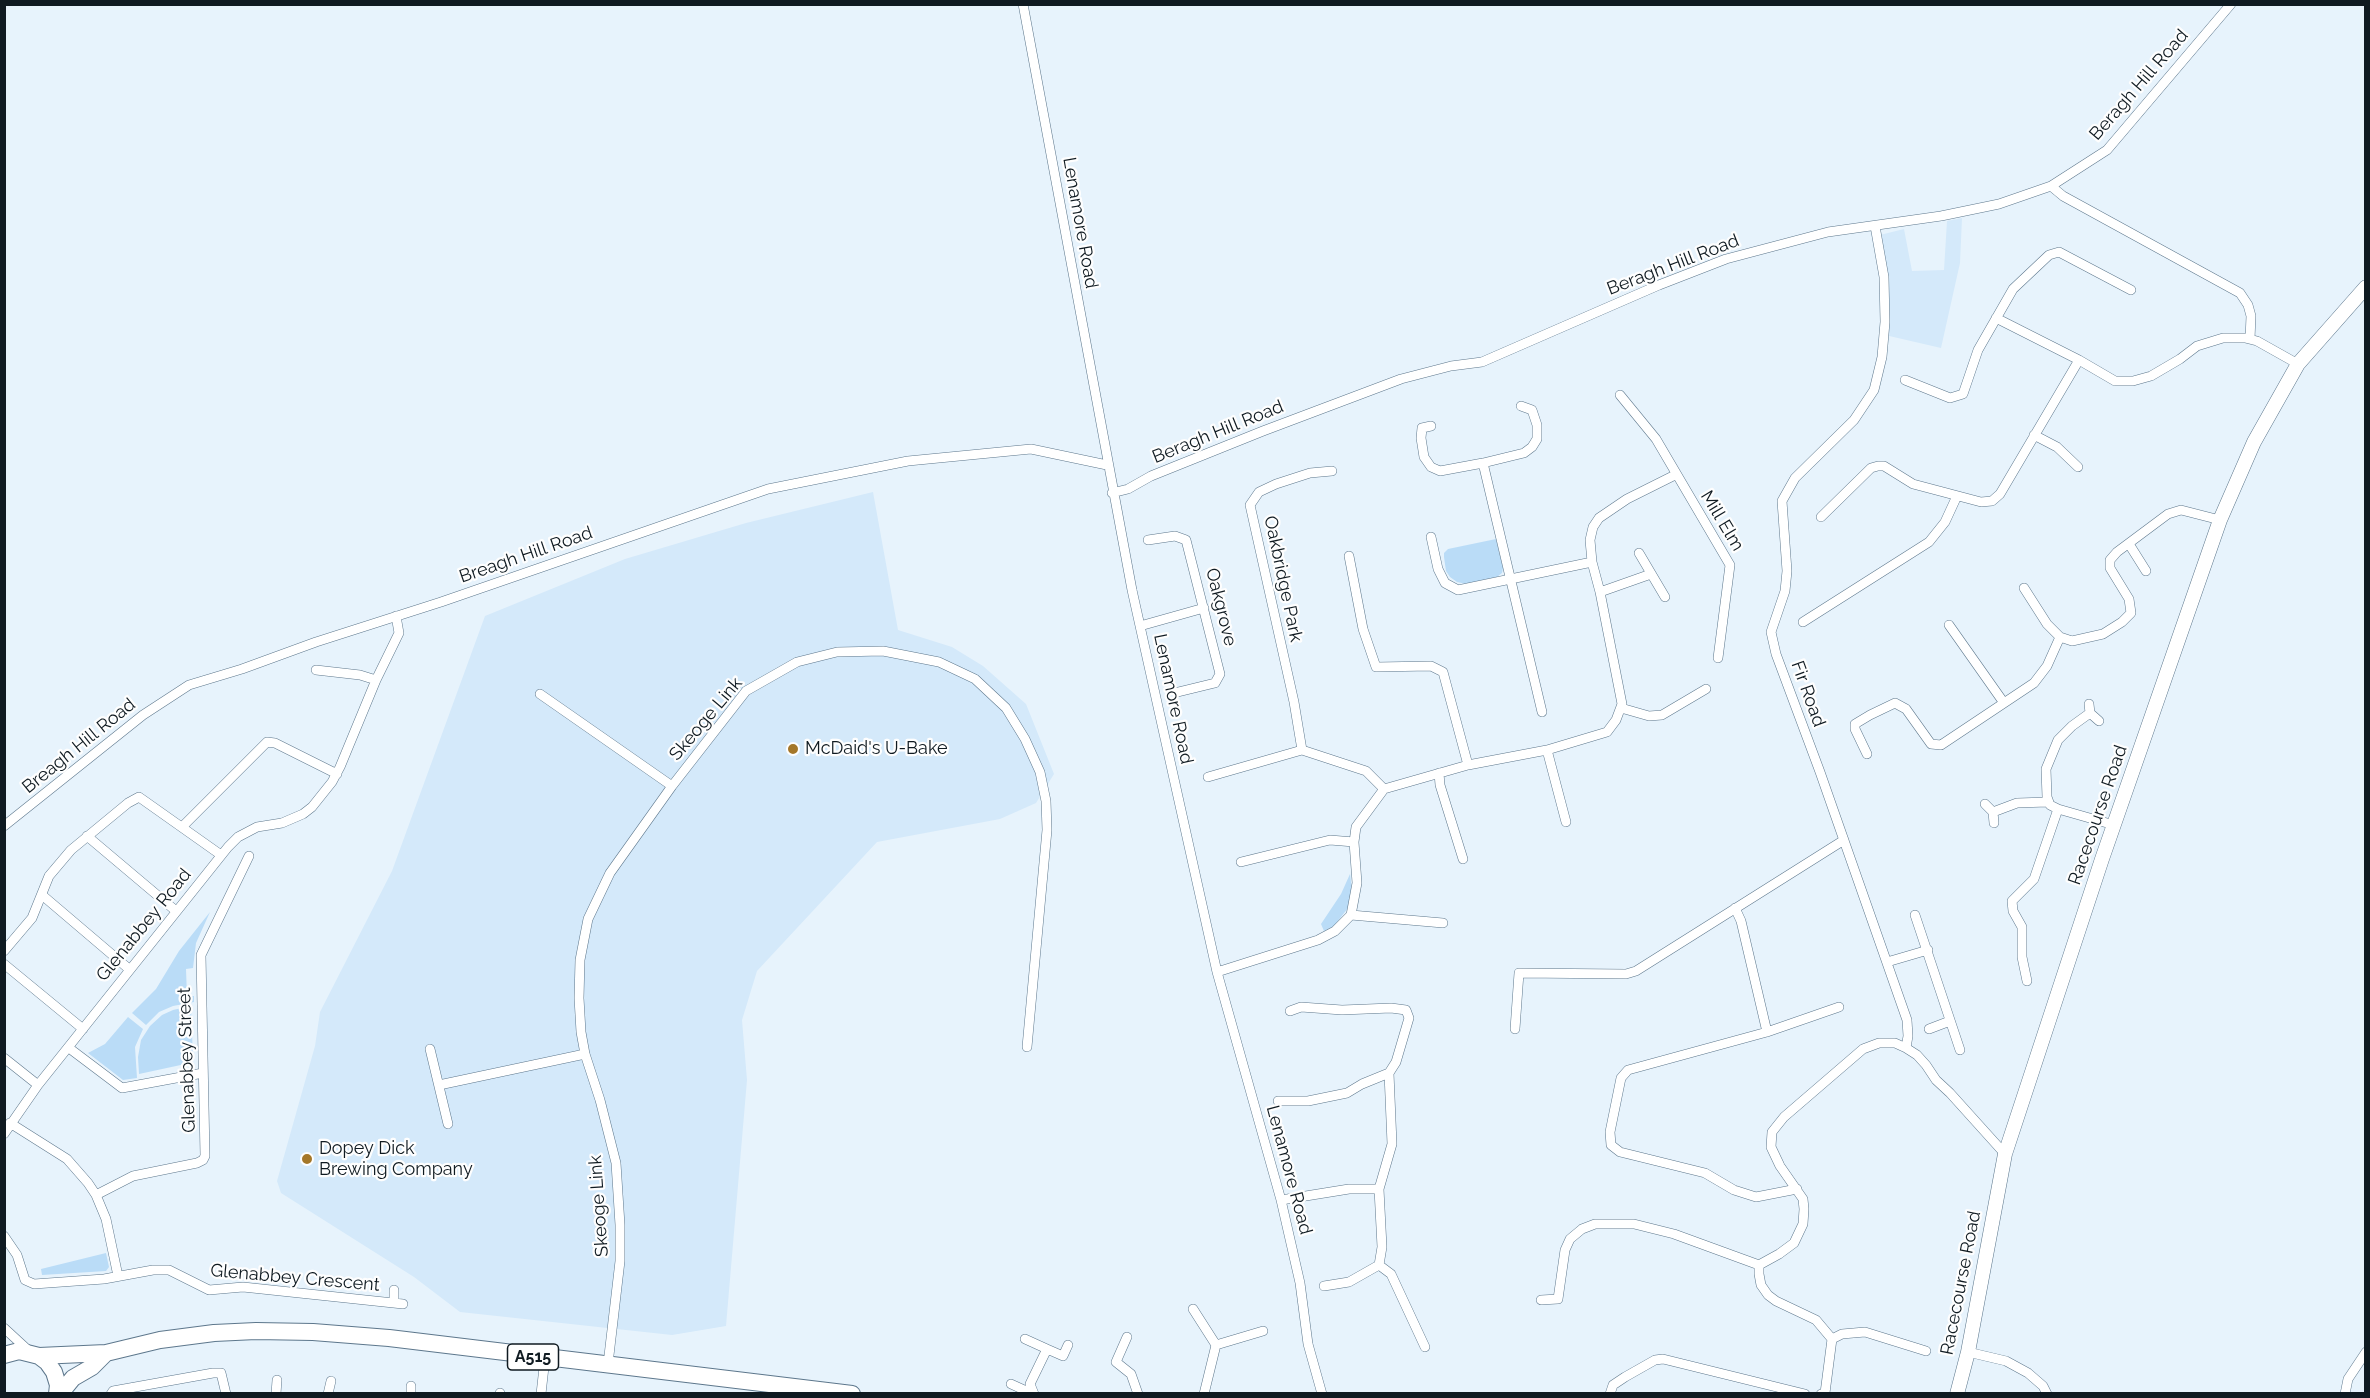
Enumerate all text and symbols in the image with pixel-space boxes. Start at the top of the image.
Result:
street label: Beragh Hill Road [2085,25,2193,145]
street label: Lenamore Road [1058,156,1102,290]
street label: Beragh Hill Road [1604,230,1742,300]
street label: Beragh Hill Road [1149,396,1287,468]
street label: Mill Elm [1696,487,1748,555]
street label: Oakbridge Park [1259,514,1307,644]
street label: Breagh Hill Road [457,522,595,588]
street label: Oakgrove [1201,566,1241,648]
street label: Lenamore Road [1149,632,1197,766]
street label: Fir Road [1786,658,1830,730]
street label: Skeoge Link [665,673,747,765]
street label: Breagh Hill Road [18,694,140,798]
place label: McDaid's U-Bake [805,738,948,760]
marker: McDaid's U-Bake [786,742,800,756]
street label: Racecourse Road [2064,742,2132,888]
street label: Glenabbey Road [92,864,196,986]
street label: Glenabbey Street [174,987,200,1133]
street label: Lenamore Road [1261,1103,1317,1237]
place label: Dopey Dick Brewing Company [319,1138,473,1180]
marker: Dopey Dick Brewing Company [300,1152,314,1166]
street label: Skeoge Link [585,1154,613,1258]
street label: Racecourse Road [1936,1209,1986,1357]
street label: Glenabbey Crescent [209,1260,381,1296]
road number: A515 [508,1344,558,1370]

